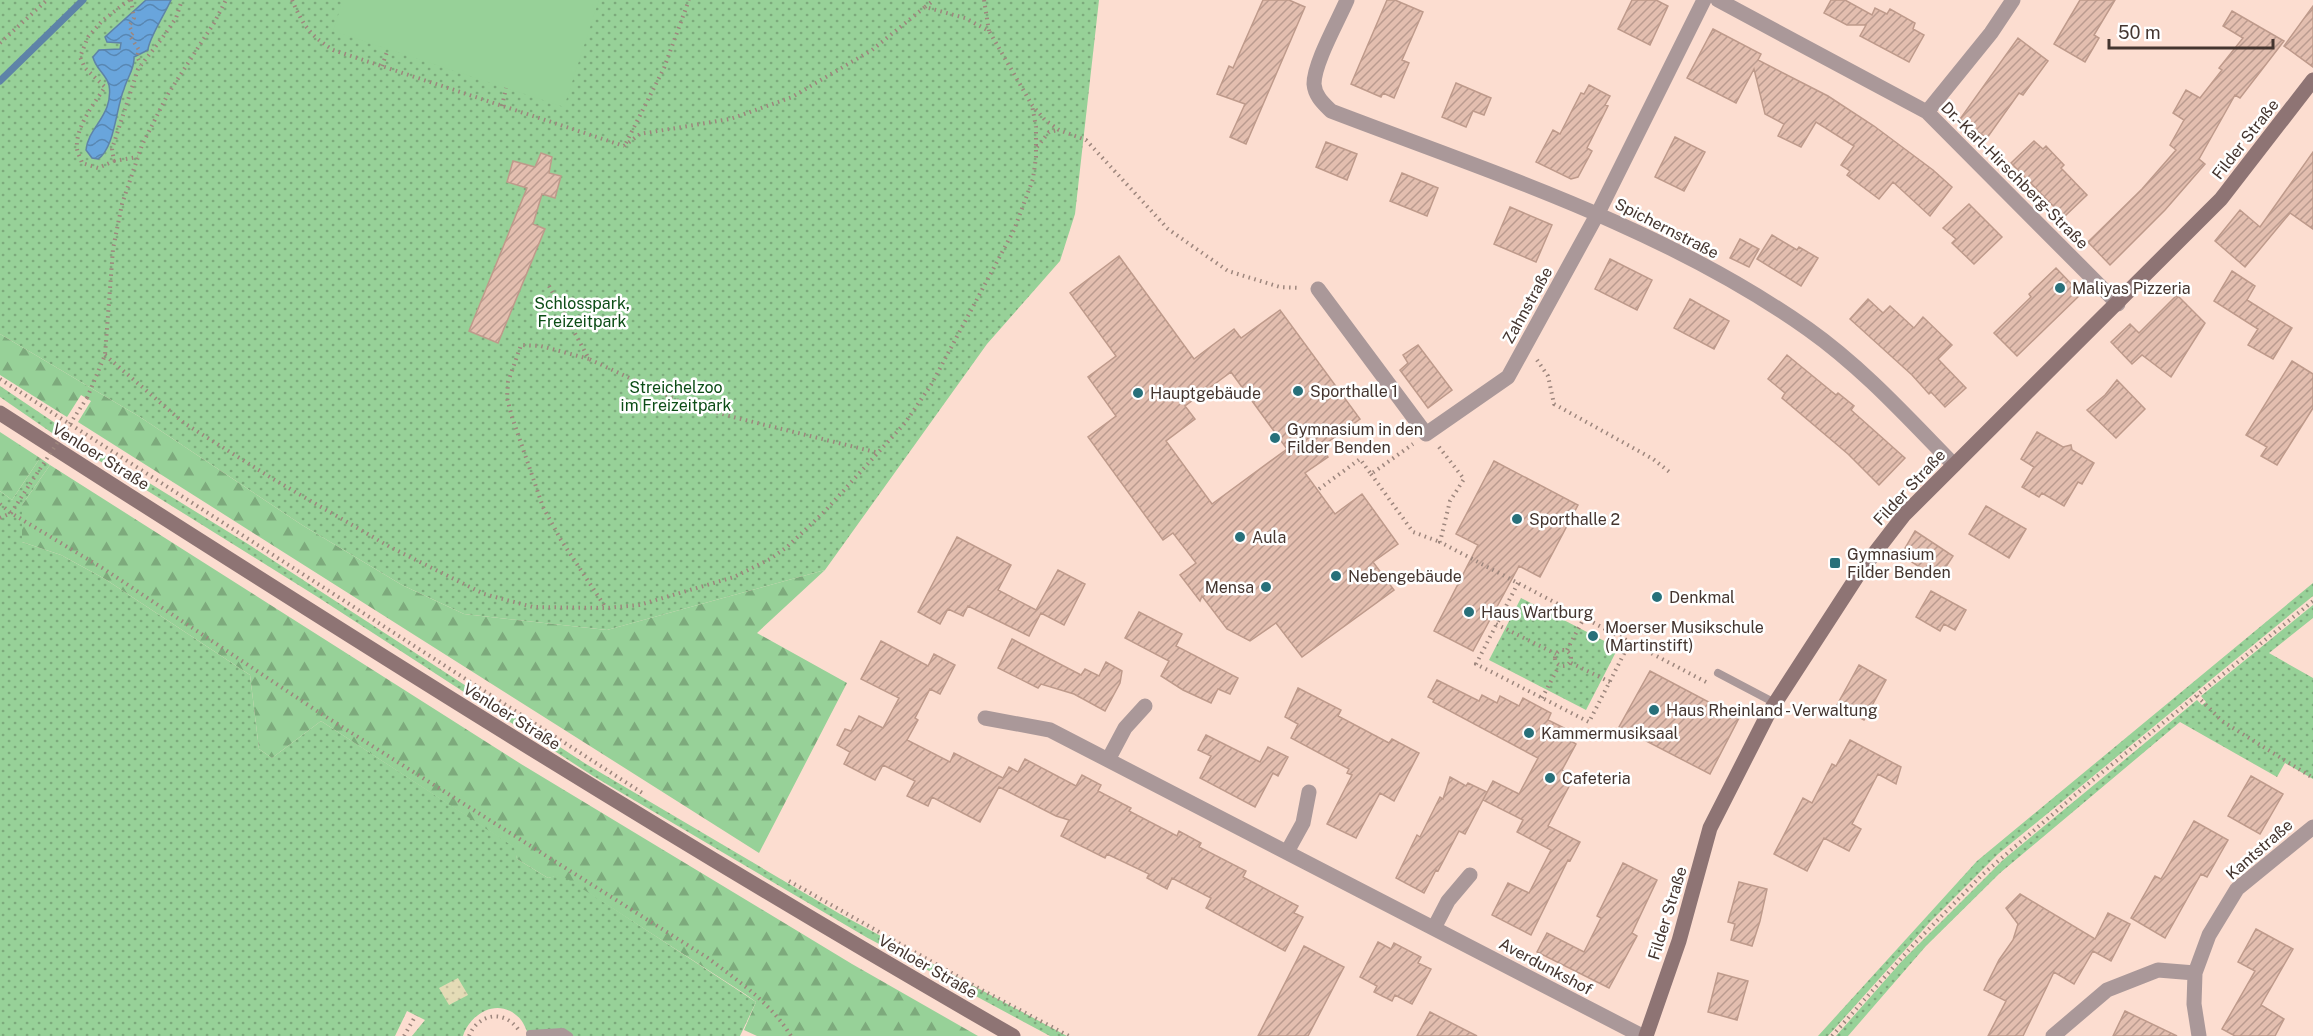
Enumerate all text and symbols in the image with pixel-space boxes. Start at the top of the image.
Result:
scale bar [2109,12,2272,50]
text: 50 m [2118,22,2161,43]
street label: Filder Straße [2208,95,2283,183]
street label: Dr.-Karl-Hirschberg-Straße [1937,98,2092,253]
street label: Spichernstraße [1612,194,1722,263]
street label: Zahnstraße [1499,263,1556,347]
place label: Maliyas Pizzeria [2072,279,2191,298]
marker: Maliyas Pizzeria [2053,281,2067,295]
park label: Schlosspark, Freizeitpark [534,294,630,331]
park label: Streichelzoo im Freizeitpark [621,378,731,415]
place label: Sporthalle 1 [1310,382,1398,401]
place label: Hauptgebäude [1150,384,1261,403]
marker: Sporthalle 1 [1291,384,1305,398]
marker: Hauptgebäude [1131,386,1145,400]
street label: Venloer Straße [49,419,153,494]
place label: Gymnasium in den Filder Benden [1287,420,1423,457]
marker: Gymnasium in den Filder Benden [1268,431,1282,445]
street label: Filder Straße [1869,445,1949,529]
place label: Sporthalle 2 [1529,510,1620,529]
marker: Sporthalle 2 [1510,512,1524,526]
place label: Aula [1252,528,1286,547]
marker: Aula [1233,530,1247,544]
place label: Gymnasium Filder Benden [1847,545,1951,582]
marker: Gymnasium Filder Benden [1828,556,1842,570]
place label: Nebengebäude [1348,567,1462,586]
marker: Nebengebäude [1329,569,1343,583]
place label: Mensa [1205,578,1254,597]
marker: Mensa [1259,580,1273,594]
place label: Denkmal [1669,588,1735,607]
marker: Denkmal [1650,590,1664,604]
place label: Haus Wartburg [1481,603,1593,622]
marker: Haus Wartburg [1462,605,1476,619]
place label: Moerser Musikschule (Martinstift) [1605,618,1764,655]
marker: Moerser Musikschule (Martinstift) [1586,629,1600,643]
street label: Venloer Straße [460,679,564,754]
place label: Haus Rheinland - Verwaltung [1666,701,1878,720]
marker: Haus Rheinland - Verwaltung [1647,703,1661,717]
place label: Kammermusiksaal [1541,724,1678,743]
marker: Kammermusiksaal [1522,726,1536,740]
place label: Cafeteria [1562,769,1631,788]
marker: Cafeteria [1543,771,1557,785]
street label: Kantstraße [2222,815,2297,883]
street label: Filder Straße [1644,864,1691,962]
street label: Venloer Straße [875,930,981,1002]
street label: Averdunkshof [1496,934,1596,999]

